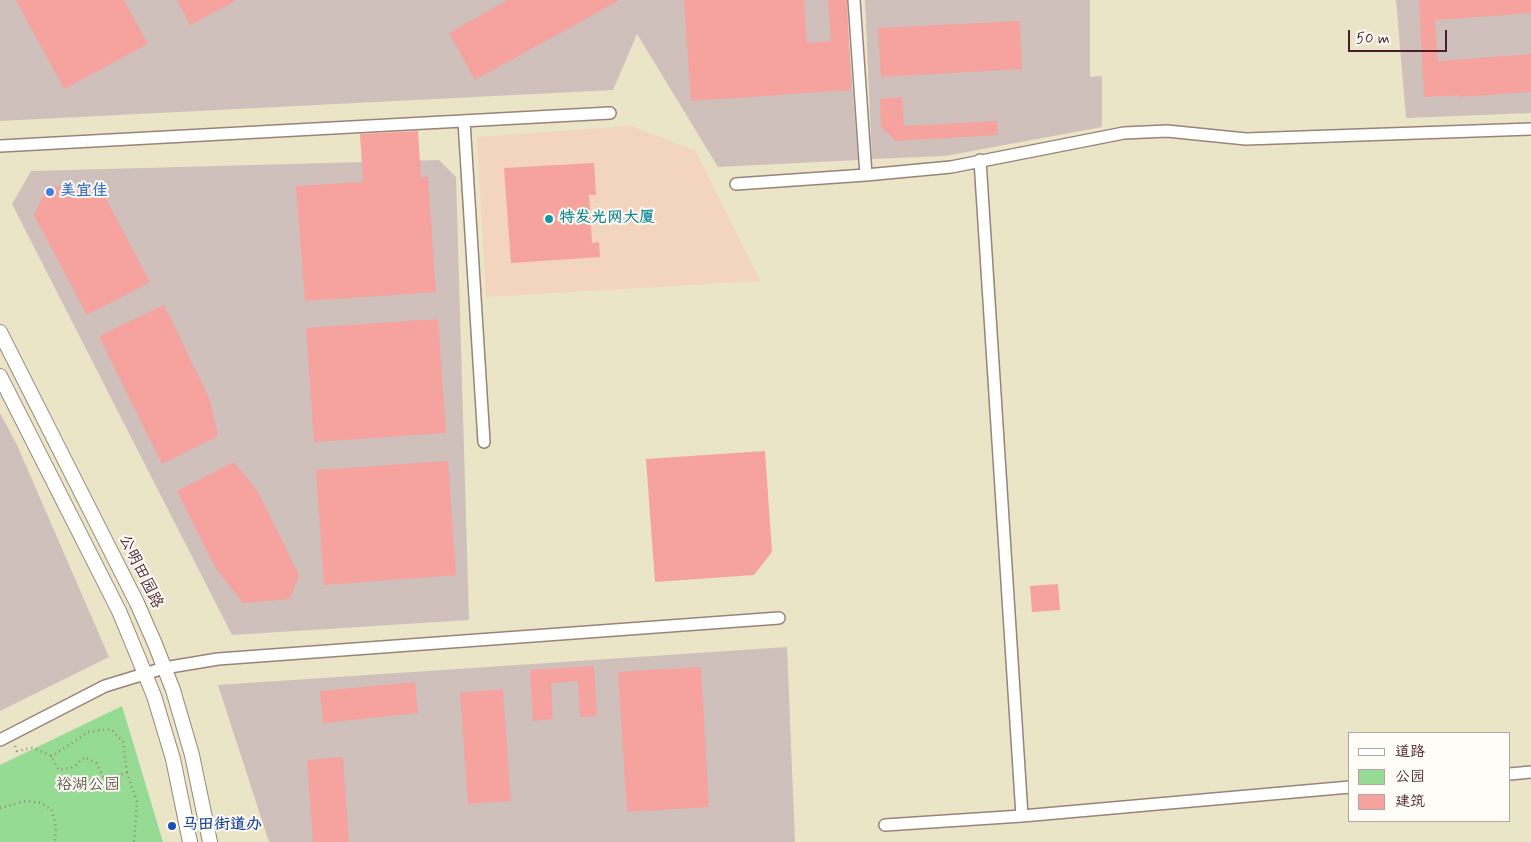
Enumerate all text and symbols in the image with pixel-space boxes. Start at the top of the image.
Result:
scale bar [1351,20,1450,52]
text: 50 m [1356,29,1390,49]
place label: 美宜佳 [60,182,108,202]
marker: 美宜佳 [44,186,56,198]
place label: 特发光网大厦 [559,209,655,229]
marker: 特发光网大厦 [543,213,555,225]
street label: 公明田园路 [114,532,166,612]
legend [1348,732,1511,822]
text: 道路 [1395,742,1425,762]
text: 公园 [1395,767,1425,787]
park label: 裕湖公园 [56,776,120,796]
text: 建筑 [1395,792,1425,812]
place label: 马田街道办 [182,816,262,836]
marker: 马田街道办 [166,820,178,832]

